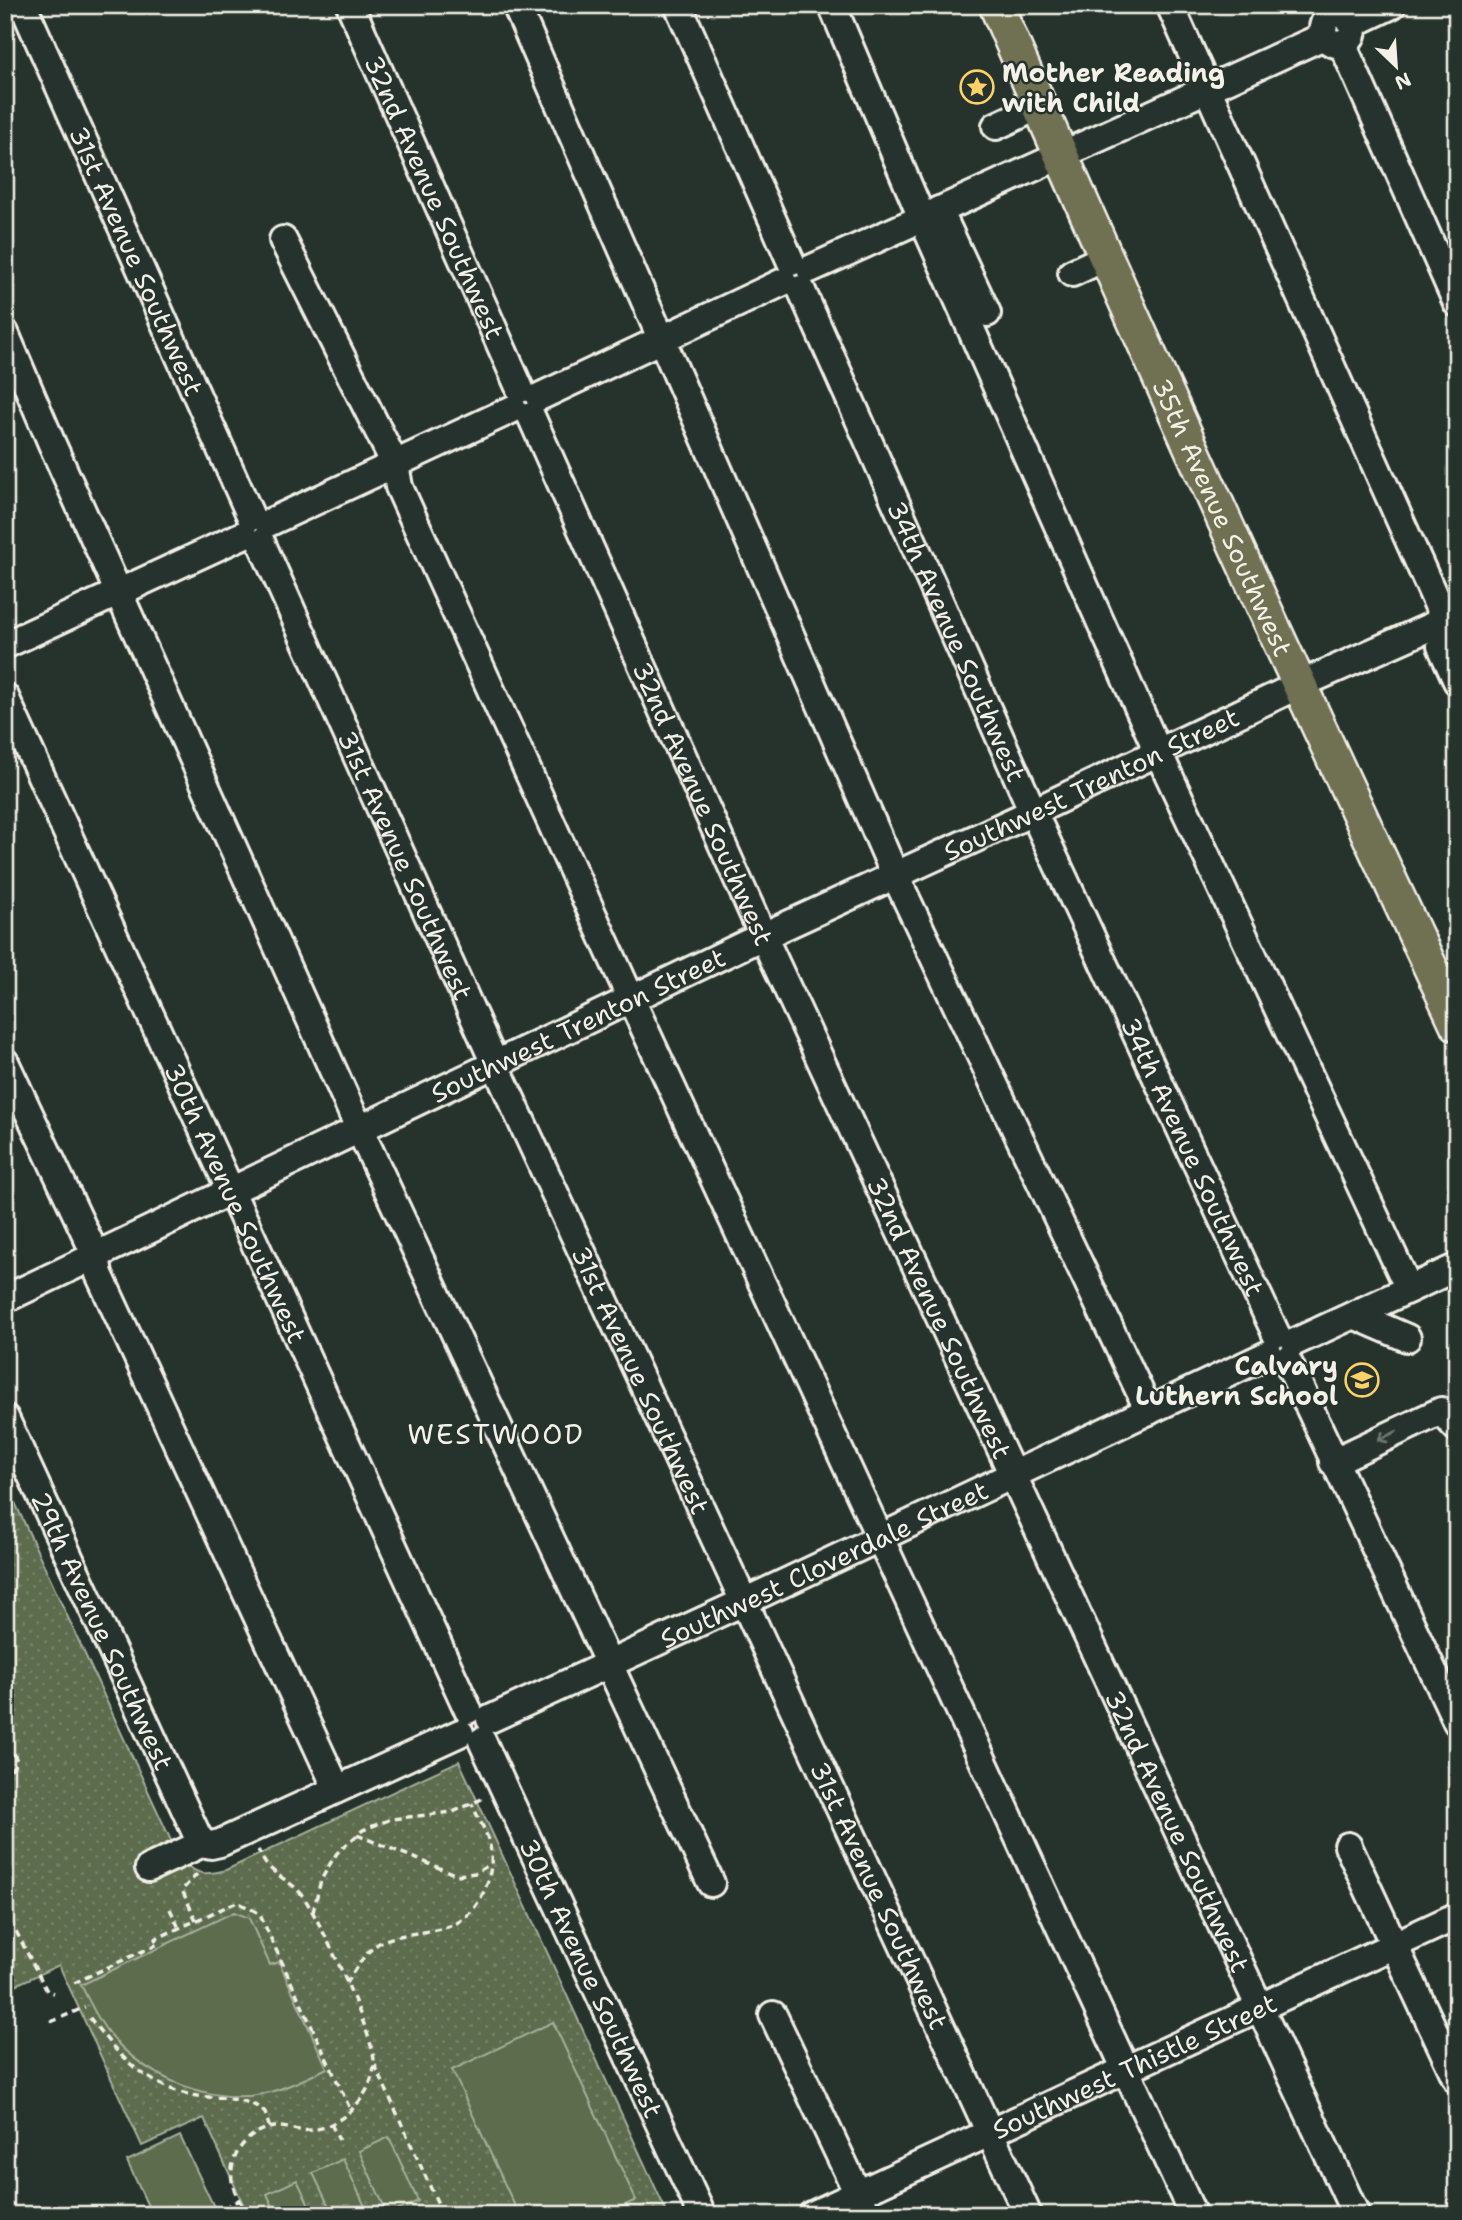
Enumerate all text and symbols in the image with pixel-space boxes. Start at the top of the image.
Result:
north arrow [1360,32,1430,102]
street label: 32nd Avenue Southwest [357,49,513,345]
place label: Mother Reading with Child [1002,55,1225,120]
text: N [1391,66,1415,95]
place icon: Mother Reading with Child [958,68,996,106]
street label: 31st Avenue Southwest [62,120,212,401]
street label: 35th Avenue Southwest [1145,372,1301,662]
street label: 34th Avenue Southwest [880,495,1035,787]
street label: 32nd Avenue Southwest [625,656,782,951]
street label: Southwest Trenton Street [938,699,1244,868]
street label: 31st Avenue Southwest [330,725,481,1005]
street label: Southwest Trenton Street [425,939,731,1110]
street label: 34th Avenue Southwest [1113,1011,1273,1301]
street label: 30th Avenue Southwest [157,1057,315,1348]
street label: 32nd Avenue Southwest [859,1171,1020,1464]
street label: 31st Avenue Southwest [564,1240,718,1519]
place label: Calvary Luthern School [1135,1348,1338,1413]
school or university icon: Calvary Luthern School [1343,1361,1381,1399]
district label: WESTWOOD [407,1415,585,1453]
one-way arrow [1377,1430,1398,1444]
street label: Southwest Cloverdale Street [654,1472,993,1656]
street label: 29th Avenue Southwest [24,1486,182,1776]
street label: 32nd Avenue Southwest [1097,1684,1259,1978]
street label: 31st Avenue Southwest [803,1755,957,2035]
street label: 30th Avenue Southwest [512,1832,672,2123]
street label: Southwest Thistle Street [986,1985,1282,2147]

